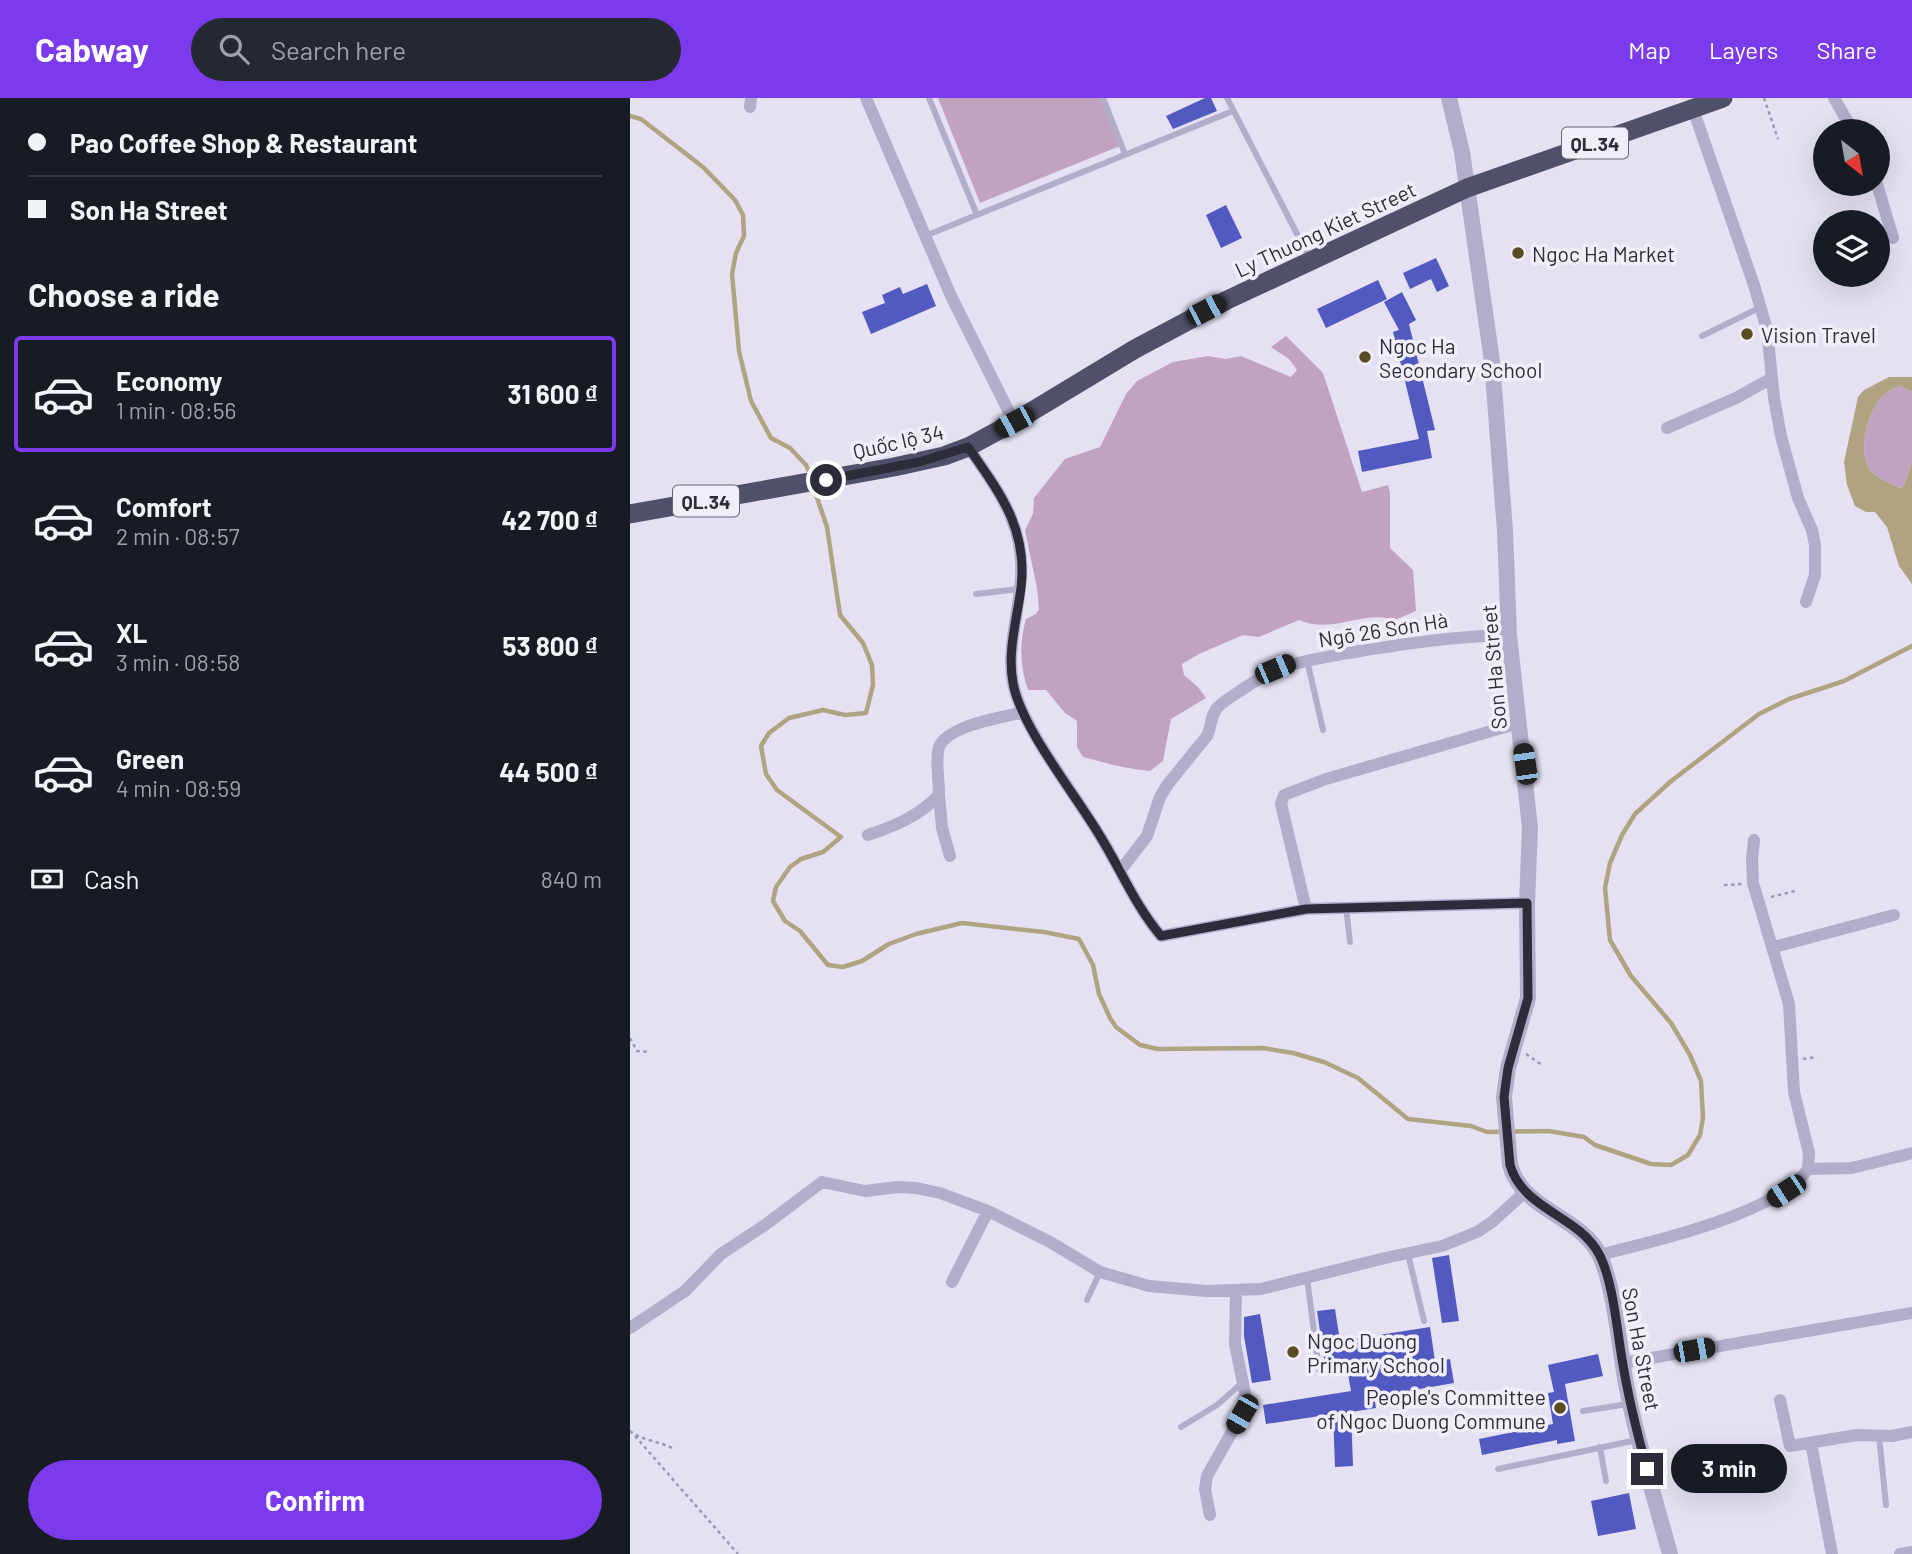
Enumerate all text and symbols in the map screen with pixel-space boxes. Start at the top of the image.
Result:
search box [191,18,681,81]
text: Cabway [35,29,149,69]
icon: search [215,30,253,68]
text: Search here [271,34,406,65]
text: Map [1628,35,1671,64]
text: Layers [1709,35,1778,64]
text: Share [1816,35,1877,64]
north arrow [1813,119,1890,196]
map controls [1813,119,1890,287]
text: Pao Coffee Shop & Restaurant [70,127,417,158]
road number: QL.34 [1562,128,1628,158]
street label: Ly Thuong Kiet Street [1231,176,1419,282]
text: Son Ha Street [70,194,228,225]
button: layers [1813,210,1890,287]
place label: Ngoc Ha Market [1532,241,1675,266]
marker: Ngoc Ha Market [1510,245,1526,261]
text: Choose a ride [28,275,220,313]
car [1183,291,1230,329]
place label: Vision Travel [1761,322,1876,347]
marker: Vision Travel [1739,326,1755,342]
place label: Ngoc Ha Secondary School [1379,333,1542,382]
marker: Ngoc Ha Secondary School [1357,349,1373,365]
icon: car [32,363,95,426]
text: Economy [116,365,222,396]
text: 31 600 ₫ [507,378,598,409]
text: 1 min · 08:56 [116,396,236,424]
car [991,403,1038,441]
street label: Quốc lộ 34 [850,418,946,464]
route start [810,464,842,496]
road number: QL.34 [673,486,739,516]
icon: car [32,489,95,552]
text: Comfort [116,491,212,522]
text: 42 700 ₫ [501,504,598,535]
text: 2 min · 08:57 [116,522,240,550]
street label: Son Ha Street [1475,604,1511,730]
street label: Ngõ 26 Sơn Hà [1317,606,1449,652]
icon: car [32,615,95,678]
text: XL [116,617,147,648]
text: 53 800 ₫ [502,630,598,661]
text: 3 min · 08:58 [116,648,240,676]
car [1252,651,1299,687]
icon: car [32,741,95,804]
car [1512,742,1539,786]
text: Green [116,743,184,774]
text: 44 500 ₫ [499,756,598,787]
text: 4 min · 08:59 [116,774,241,802]
icon: cash [28,860,66,898]
text: Cash [84,863,139,894]
text: 840 m [541,865,602,893]
car [1763,1171,1810,1211]
street label: Son Ha Street [1618,1285,1666,1413]
place label: Ngoc Duong Primary School [1307,1328,1445,1377]
car [1672,1336,1717,1364]
marker: Ngoc Duong Primary School [1285,1344,1301,1360]
place label: People's Committee of Ngoc Duong Commune [1316,1384,1546,1433]
car [1223,1391,1262,1437]
marker: People's Committee of Ngoc Duong Commune [1552,1400,1568,1416]
callout: 3 min [1672,1444,1787,1494]
route end [1631,1453,1663,1485]
text: 3 min [1702,1454,1756,1482]
button: Confirm [28,1460,602,1540]

